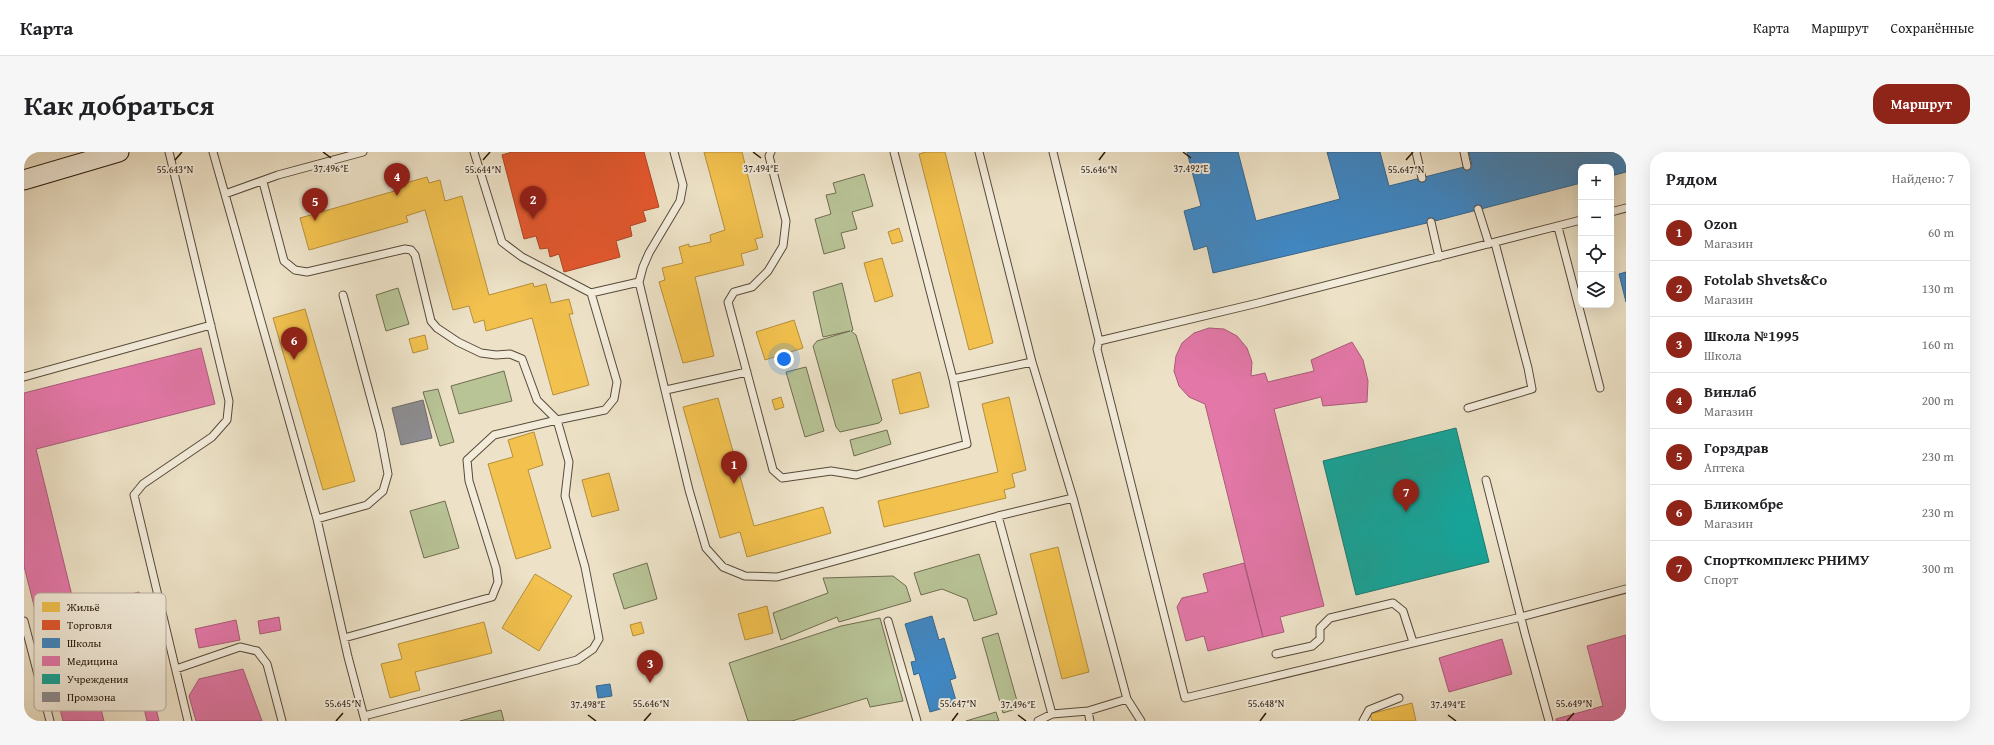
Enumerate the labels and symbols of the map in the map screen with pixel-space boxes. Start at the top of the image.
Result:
text: 37.496°E [313,161,349,176]
text: 37.494°E [743,161,779,176]
text: 37.492°E [1173,161,1209,176]
text: 55.643°N [157,162,194,177]
text: 55.644°N [465,162,502,177]
text: 55.646°N [1081,162,1118,177]
text: 55.647°N [1388,162,1425,177]
pin: 4 [384,163,410,196]
pin: 2 [520,186,546,219]
pin: 5 [302,188,328,221]
pin: 6 [281,327,307,360]
your location [774,349,794,369]
pin: 1 [721,451,747,484]
pin: 7 [1393,479,1419,512]
legend [34,593,166,711]
text: Жильё [66,599,100,615]
text: Торговля [67,617,112,633]
text: Школы [67,635,102,651]
pin: 3 [637,650,663,683]
text: Медицина [67,653,118,669]
text: Учреждения [67,671,129,687]
text: Промзона [67,689,116,705]
text: 55.645°N [325,696,362,711]
text: 55.646°N [633,696,670,711]
text: 55.647°N [940,696,977,711]
text: 55.648°N [1248,696,1285,711]
text: 55.649°N [1556,696,1593,711]
text: 37.498°E [570,697,606,712]
text: 37.496°E [1000,697,1036,712]
text: 37.494°E [1430,697,1466,712]

